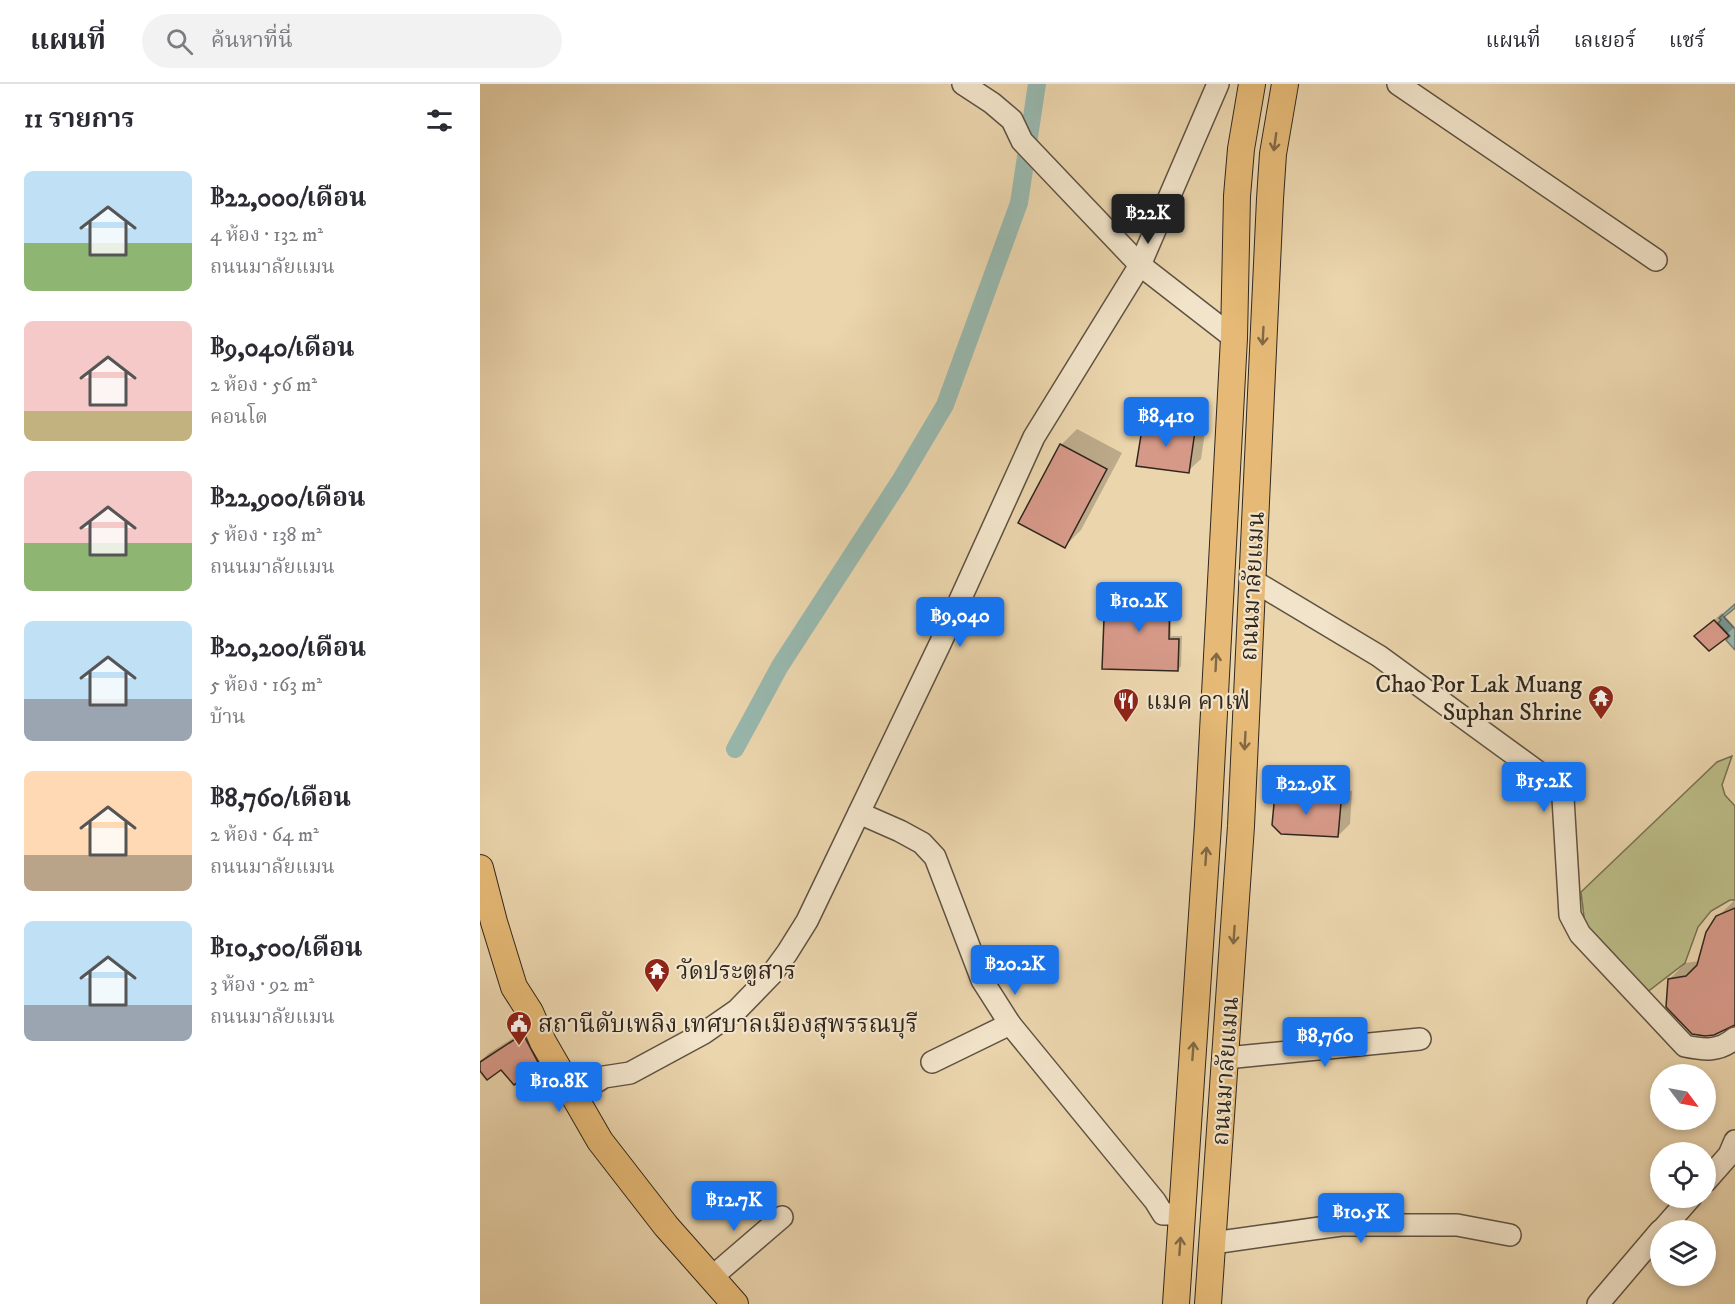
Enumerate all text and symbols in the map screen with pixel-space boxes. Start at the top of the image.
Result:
search box [142,14,562,68]
text: แผนที่ [30,23,106,58]
icon: search [163,25,196,58]
text: ค้นหาที่นี่ [211,27,293,54]
text: แผนที่ [1486,28,1541,54]
text: เลเยอร์ [1574,28,1636,54]
text: แชร์ [1669,28,1705,54]
text: 11 รายการ [24,103,134,136]
icon: filters [423,104,456,137]
one-way arrow [1269,131,1280,151]
text: ฿22,000/เดือน [210,182,366,215]
pin: ฿22K [1112,194,1184,245]
icon: home [72,195,144,267]
text: ฿22K [1126,201,1170,226]
text: 4 ห้อง · 132 m² [210,223,323,248]
text: ถนนมาลัยแมน [210,255,335,280]
one-way arrow [1258,326,1269,346]
text: ฿9,040/เดือน [210,332,354,365]
icon: home [72,345,144,417]
text: 2 ห้อง · 56 m² [210,373,317,398]
pin: ฿8,410 [1117,397,1215,448]
text: ฿8,410 [1138,404,1194,429]
text: คอนโด [210,405,268,430]
text: ฿22,900/เดือน [210,482,365,515]
icon: home [72,495,144,567]
street label: ถนนมาลัยแมน [1234,510,1272,662]
text: 5 ห้อง · 138 m² [210,523,322,548]
text: ถนนมาลัยแมน [210,555,335,580]
pin: ฿10.2K [1090,582,1188,633]
text: ฿10.2K [1110,589,1168,614]
pin: ฿9,040 [911,597,1009,648]
text: ฿9,040 [930,604,990,629]
text: ฿20,200/เดือน [210,632,366,665]
icon: home [72,645,144,717]
one-way arrow [1211,652,1222,672]
place label: Chao Por Lak Muang Suphan Shrine [1375,670,1582,728]
text: 5 ห้อง · 163 m² [210,673,322,698]
temple icon: Chao Por Lak Muang Suphan Shrine [1586,683,1616,721]
restaurant icon: แมค คาเฟ่ [1111,686,1141,724]
place label: แมค คาเฟ่ [1146,687,1250,717]
text: บ้าน [210,705,246,730]
one-way arrow [1239,730,1250,750]
pin: ฿15.2K [1495,762,1593,813]
pin: ฿22.9K [1257,765,1355,816]
text: ฿15.2K [1516,769,1572,794]
text: ฿22.9K [1276,772,1336,797]
text: ฿8,760/เดือน [210,782,351,815]
icon: home [72,795,144,867]
text: 2 ห้อง · 64 m² [210,823,319,848]
one-way arrow [1200,847,1211,867]
text: ถนนมาลัยแมน [210,855,335,880]
one-way arrow [1228,925,1239,945]
text: ฿10,500/เดือน [210,932,363,965]
icon: home [72,945,144,1017]
pin: ฿20.2K [966,945,1064,996]
text: ฿20.2K [985,952,1045,977]
temple icon: วัดประตูสาร [642,956,672,994]
place label: วัดประตูสาร [676,957,796,987]
text: 3 ห้อง · 92 m² [210,973,314,998]
street label: ถนนมาลัยแมน [1206,995,1246,1147]
text: ถนนมาลัยแมน [210,1005,335,1030]
public building icon: สถานีดับเพลิง เทศบาลเมืองสุพรรณบุรี [504,1009,534,1047]
place label: สถานีดับเพลิง เทศบาลเมืองสุพรรณบุรี [538,1010,918,1040]
pin: ฿8,760 [1276,1017,1374,1068]
text: ฿8,760 [1297,1024,1353,1049]
one-way arrow [1188,1042,1199,1062]
pin: ฿10.8K [510,1062,608,1113]
north arrow [1650,1064,1716,1130]
map controls [1650,1064,1716,1286]
text: ฿10.8K [530,1069,588,1094]
button: locate [1650,1142,1716,1208]
pin: ฿12.7K [685,1181,783,1232]
text: ฿12.7K [706,1188,762,1213]
pin: ฿10.5K [1312,1193,1410,1244]
text: ฿10.5K [1332,1200,1390,1225]
button: layers [1650,1220,1716,1286]
one-way arrow [1175,1236,1186,1256]

